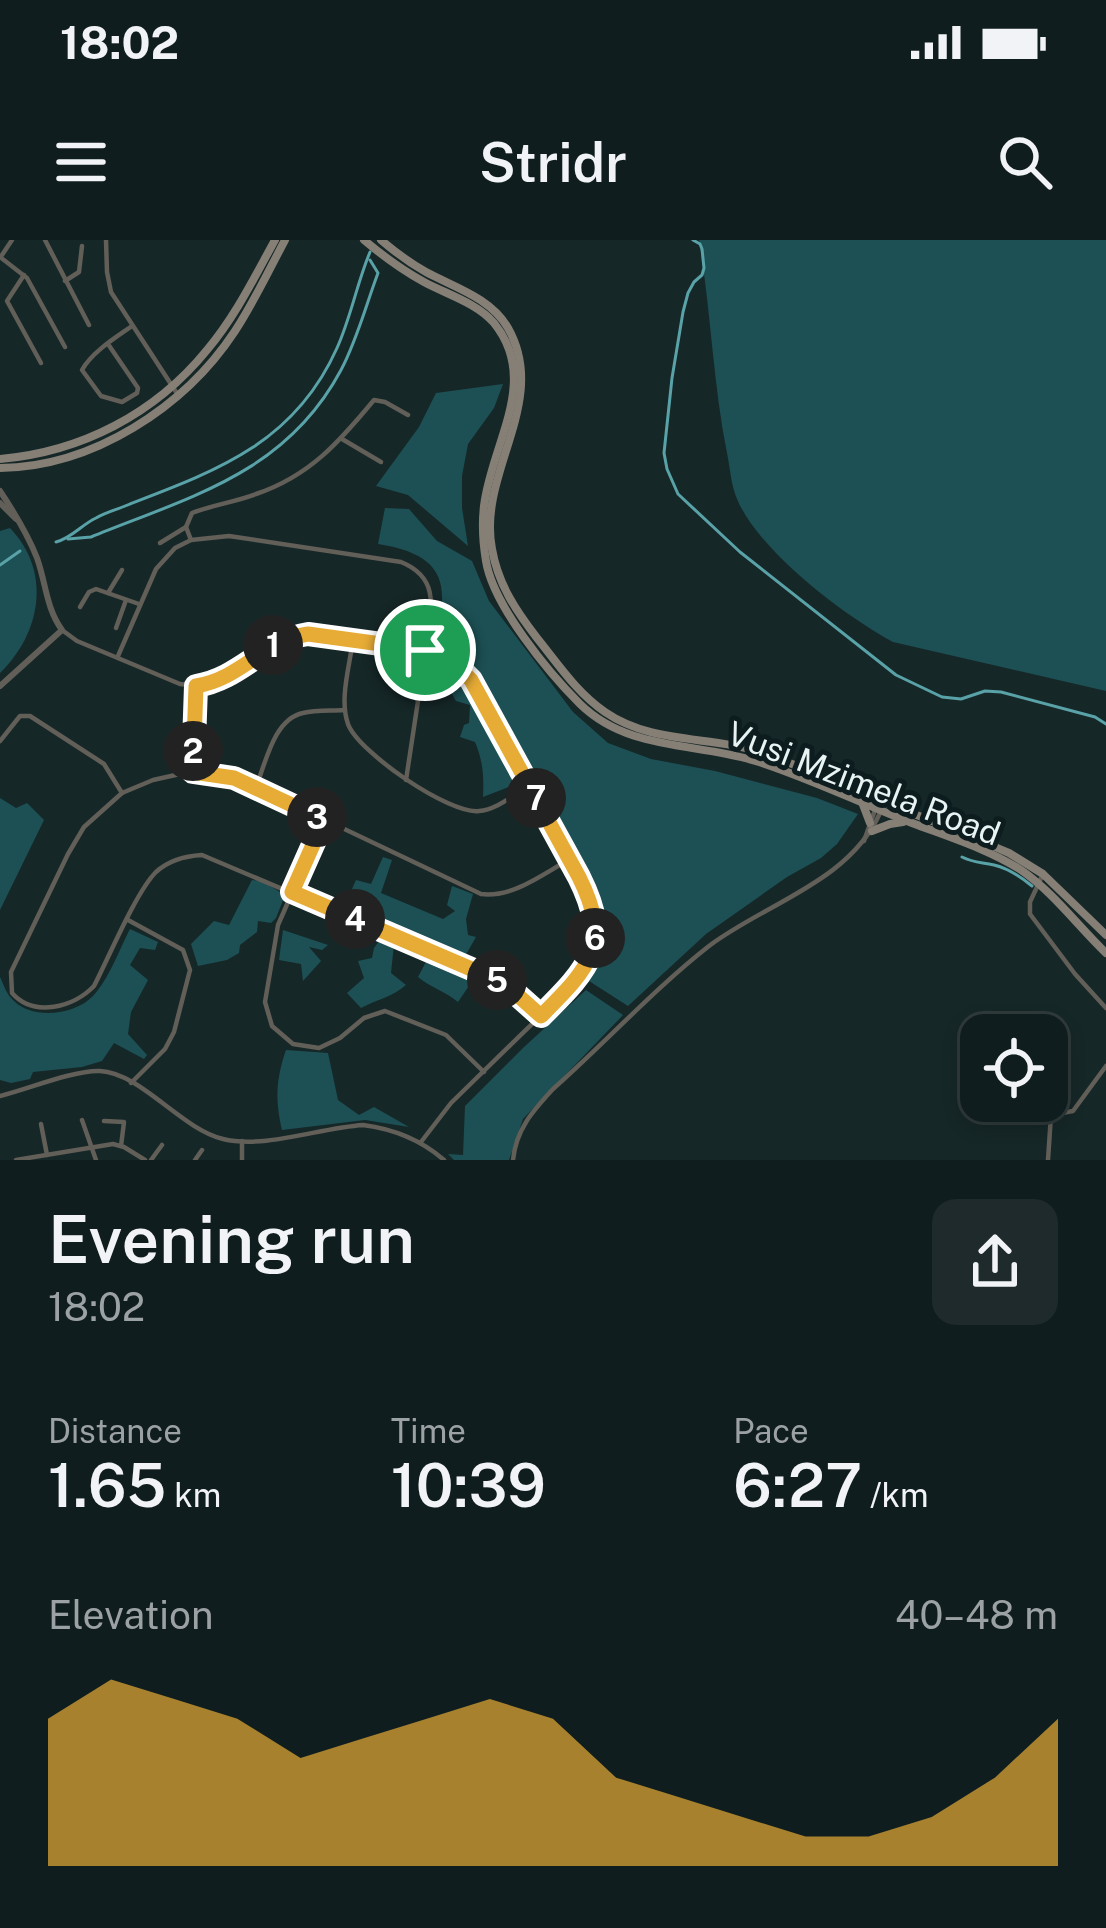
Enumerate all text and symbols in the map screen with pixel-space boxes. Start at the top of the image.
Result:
text: 18:02 [60,16,179,69]
icon: menu [48,129,114,195]
icon: search [992,129,1058,195]
text: Stridr [479,131,627,194]
pin [374,599,476,701]
pin: 1 [243,615,303,675]
icon: arrive [392,617,458,683]
text: 1 [266,626,280,664]
street label: Vusi Mzimela Road [722,713,1006,853]
pin: 2 [163,721,223,781]
text: 2 [183,732,203,770]
pin: 7 [506,768,566,828]
text: 7 [526,779,546,817]
pin: 3 [287,787,347,847]
text: 3 [306,798,328,836]
pin: 4 [325,889,385,949]
text: 4 [344,900,366,938]
pin: 6 [565,908,625,968]
text: 6 [584,919,606,957]
pin: 5 [467,950,527,1010]
text: 5 [486,961,508,999]
map controls [960,1014,1068,1122]
button: locate [960,1014,1068,1122]
button: share [932,1199,1058,1325]
text: Evening run [48,1200,415,1278]
text: 18:02 [48,1284,145,1330]
text: Distance [48,1412,182,1450]
text: Time [391,1412,466,1450]
text: Pace [733,1412,809,1450]
text: 1.65 [48,1450,166,1521]
text: 10:39 [391,1450,546,1521]
text: 6:27 [733,1450,862,1521]
text: km [166,1476,221,1514]
text: /km [862,1476,929,1514]
text: Elevation [48,1592,214,1638]
text: 40–48 m [895,1592,1058,1638]

